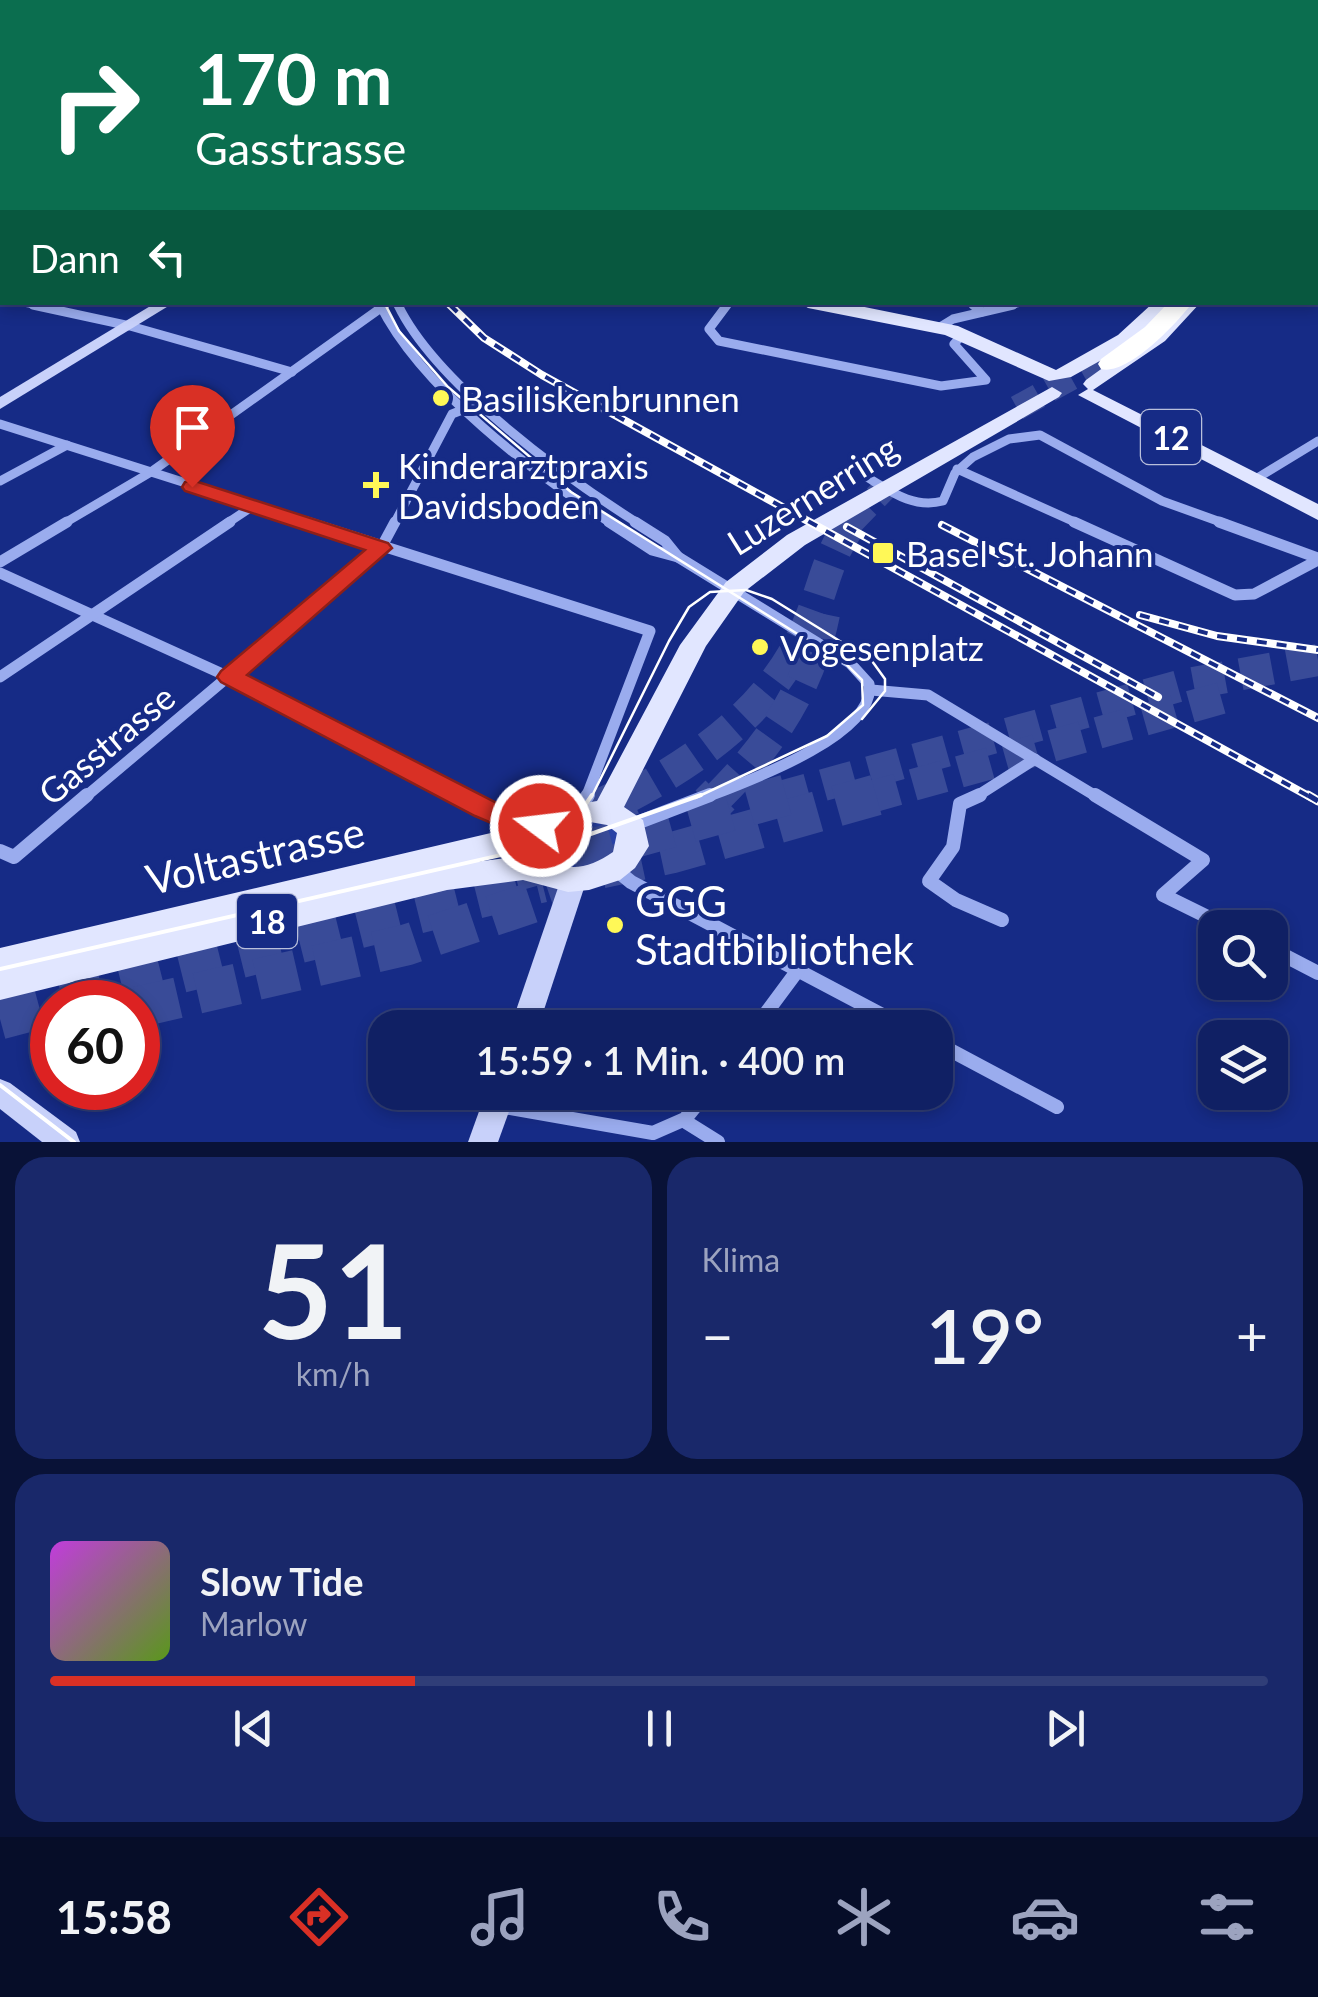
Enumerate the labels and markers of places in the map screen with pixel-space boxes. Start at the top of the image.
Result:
place label: Basiliskenbrunnen [461,377,740,419]
pin [150,385,235,488]
marker: Basiliskenbrunnen [430,387,452,409]
place label: Kinderarztpraxis Davidsboden [398,444,649,526]
marker: Kinderarztpraxis Davidsboden [363,472,389,498]
place label: Basel St. Johann [906,532,1154,574]
marker: Basel St. Johann [870,540,896,566]
place label: Vogesenplatz [780,626,984,668]
marker: Vogesenplatz [749,636,771,658]
place label: GGG Stadtbibliothek [635,876,915,974]
marker: GGG Stadtbibliothek [604,914,626,936]

